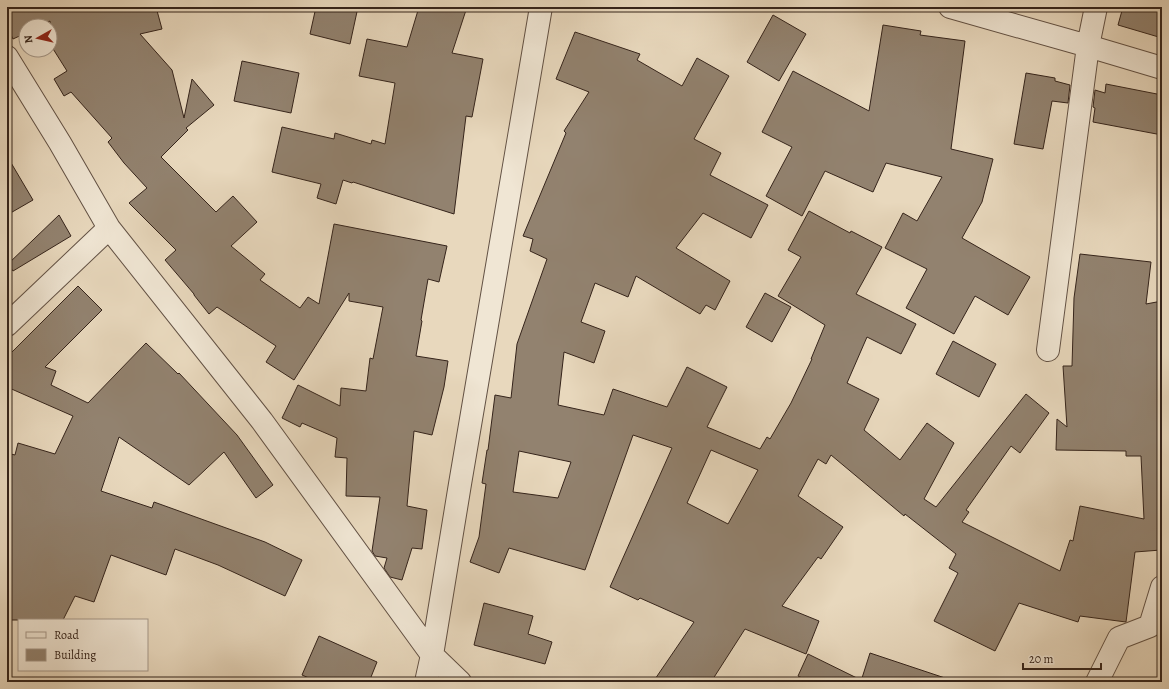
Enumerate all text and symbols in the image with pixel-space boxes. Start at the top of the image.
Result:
north arrow [18,18,58,58]
text: N [21,34,37,44]
legend [18,619,148,671]
text: Road [54,627,80,643]
scale bar [1023,645,1101,671]
text: Building [54,647,96,663]
text: 20 m [1029,651,1053,667]

